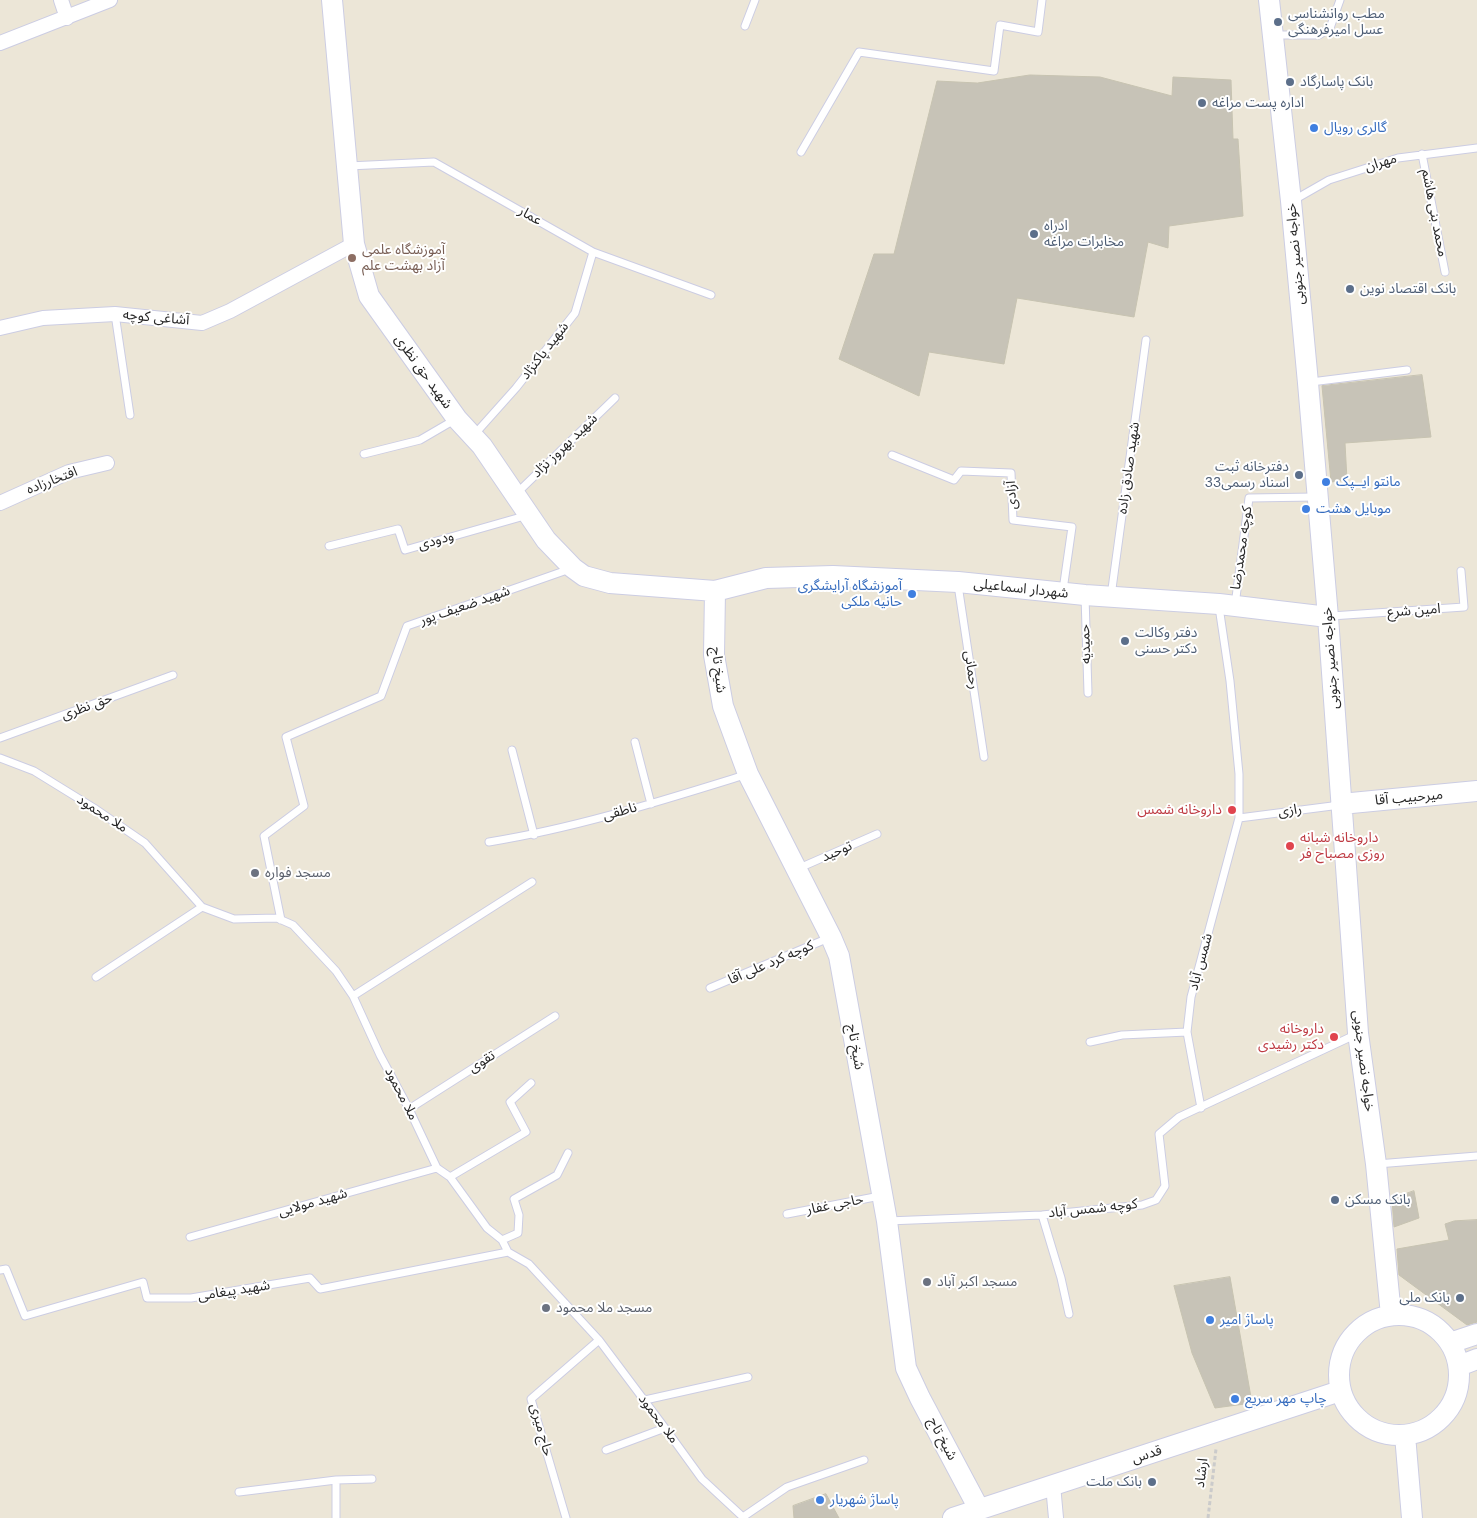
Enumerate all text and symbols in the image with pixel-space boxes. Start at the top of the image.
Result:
place label: مطب روانشناسی عسل امیرفرهنگی [1288,6,1385,38]
marker: مطب روانشناسی عسل امیرفرهنگی [1272,16,1284,28]
place label: بانک پاسارگاد [1300,74,1373,90]
marker: بانک پاسارگاد [1284,76,1296,88]
place label: اداره پست مراغه [1212,95,1304,111]
marker: اداره پست مراغه [1196,97,1208,109]
place label: گالری رویال [1324,120,1387,136]
marker: گالری رویال [1308,122,1320,134]
street label: مهران [1363,150,1399,176]
street label: محمد بنی هاشم [1417,168,1451,258]
street label: خواجه نصیر جنوبی [1283,202,1309,306]
street label: عمار [515,203,545,229]
place label: ادراه مخابرات مراغه [1044,218,1124,250]
marker: ادراه مخابرات مراغه [1028,228,1040,240]
place label: آموزشگاه علمی آزاد بهشت علم [362,242,445,274]
marker: آموزشگاه علمی آزاد بهشت علم [346,252,358,264]
place label: بانک اقتصاد نوین [1360,281,1456,297]
marker: بانک اقتصاد نوین [1344,283,1356,295]
street label: آشاغی کوچه [122,307,190,329]
street label: شهید پاکنژاد [517,319,573,383]
street label: شهید حق نظری [390,332,456,412]
street label: شهید بهروز نژاد [529,410,601,482]
street label: شهید صادق زاده [1114,421,1144,515]
place label: دفترخانه ثبت اسناد رسمی33 [1205,459,1289,492]
street label: افتخارزاده [24,464,80,498]
marker: دفترخانه ثبت اسناد رسمی33 [1293,469,1305,481]
place label: مانتو ایــپک [1336,474,1401,490]
marker: مانتو ایــپک [1320,476,1332,488]
street label: آزادی [1003,480,1021,510]
place label: موبایل هشت [1316,501,1391,517]
marker: موبایل هشت [1300,503,1312,515]
street label: کوچه محمدرضا [1228,505,1256,591]
street label: ودودی [416,528,456,554]
street label: شهردار اسماعیلی [973,576,1069,602]
place label: آموزشگاه آرایشگری حانیه ملکی [798,578,902,610]
street label: شهید ضعیف پور [418,583,512,629]
marker: آموزشگاه آرایشگری حانیه ملکی [906,588,918,600]
street label: امین شرع [1387,601,1441,621]
street label: خواجه نصیر جنوبی [1319,606,1343,710]
street label: حمیدیه [1077,624,1095,664]
place label: دفتر وکالت دکتر حسنی [1135,625,1197,658]
marker: دفتر وکالت دکتر حسنی [1119,635,1131,647]
street label: شیخ تاج [707,646,729,694]
street label: رحمانی [960,649,982,691]
street label: حق نظری [59,690,115,724]
street label: میرحبیب آقا [1374,787,1444,809]
street label: ملا محمود [73,791,131,837]
street label: ناطقی [601,799,639,825]
street label: رازی [1277,801,1303,821]
place label: داروخانه شمس [1137,802,1222,818]
marker: داروخانه شمس [1226,804,1238,816]
place label: داروخانه شبانه روزی مصباح فر [1300,830,1385,862]
street label: توحید [819,838,855,866]
marker: داروخانه شبانه روزی مصباح فر [1284,840,1296,852]
place label: مسجد فواره [265,865,331,881]
marker: مسجد فواره [249,867,261,879]
street label: شمس آباد [1185,932,1217,992]
street label: کوچه کرد علی آقا [726,937,816,989]
street label: خواجه نصیر جنوبی [1348,1009,1378,1113]
place label: داروخانه دکتر رشیدی [1258,1021,1324,1054]
street label: شیخ تاج [843,1023,867,1071]
marker: داروخانه دکتر رشیدی [1328,1031,1340,1043]
street label: تقوی [466,1047,498,1077]
street label: ملا محمود [381,1065,421,1123]
street label: شهید مولایی [277,1185,349,1221]
street label: حاجی غفار [805,1191,865,1219]
place label: بانک مسکن [1345,1192,1411,1208]
marker: بانک مسکن [1329,1194,1341,1206]
street label: کوچه شمس آباد [1048,1196,1138,1222]
place label: مسجد اکبر آباد [937,1274,1017,1290]
marker: مسجد اکبر آباد [921,1276,933,1288]
street label: شهید پیغامی [197,1277,271,1305]
place label: بانک ملی [1399,1290,1450,1306]
marker: بانک ملی [1454,1292,1466,1304]
place label: مسجد ملا محمود [556,1300,652,1316]
marker: مسجد ملا محمود [540,1302,552,1314]
place label: پاساژ امیر [1220,1312,1274,1328]
marker: پاساژ امیر [1204,1314,1216,1326]
street label: ملا محمود [634,1391,682,1447]
place label: چاپ مهر سریع [1245,1391,1326,1407]
marker: چاپ مهر سریع [1229,1393,1241,1405]
street label: حاج میری [526,1402,556,1458]
street label: شیخ تاج [924,1415,960,1463]
street label: قدس [1130,1442,1164,1468]
street label: ارشاد [1192,1457,1212,1489]
place label: بانک ملت [1086,1474,1142,1490]
marker: بانک ملت [1146,1476,1158,1488]
place label: پاساژ شهریار [830,1492,899,1508]
marker: پاساژ شهریار [814,1494,826,1506]

